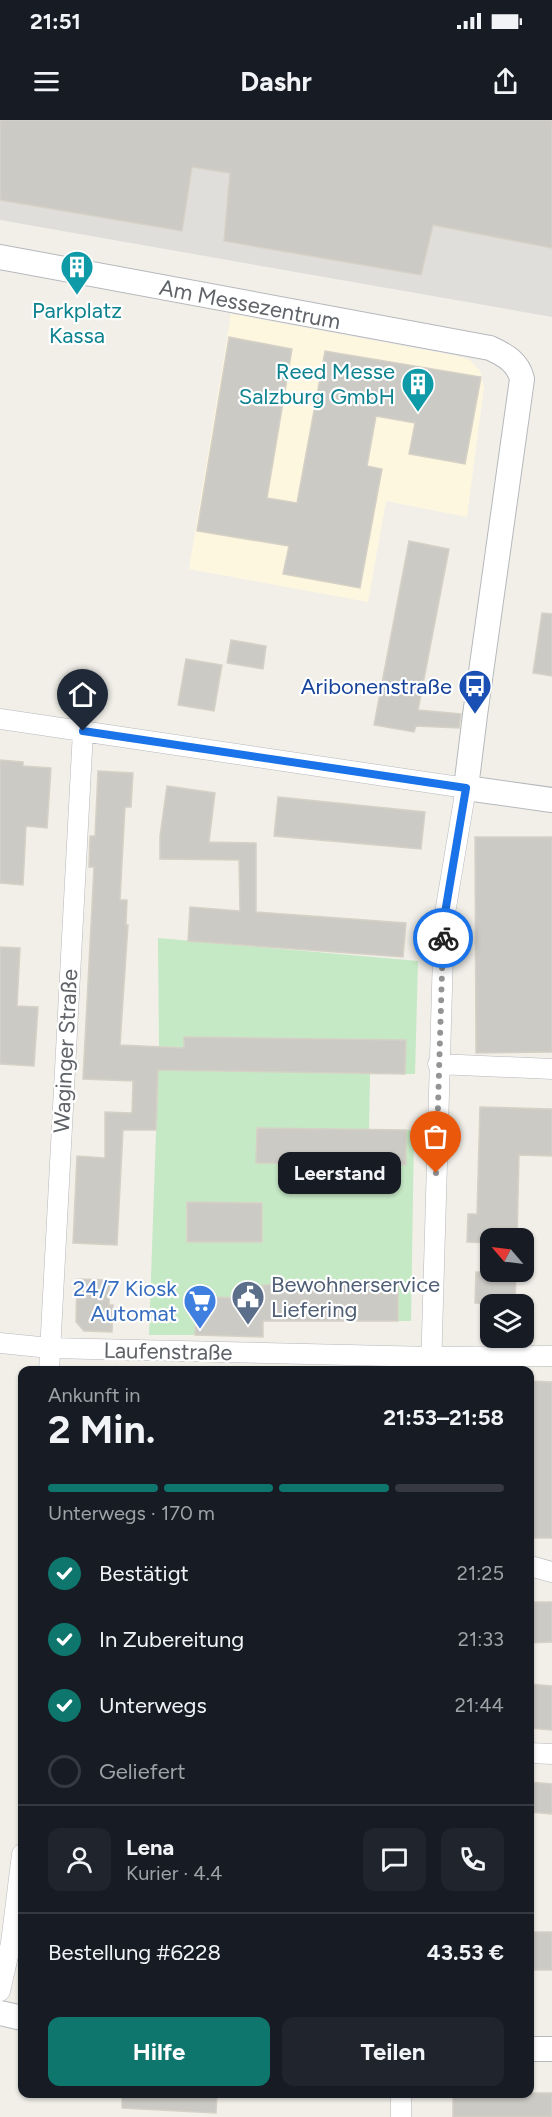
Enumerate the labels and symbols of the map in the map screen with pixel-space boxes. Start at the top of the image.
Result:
building icon: Parkplatz Kassa [59,249,95,296]
street label: Am Messezentrum [157,274,343,335]
place label: Parkplatz Kassa [32,297,122,349]
place label: Reed Messe Salzburg GmbH [239,358,395,410]
building icon: Reed Messe Salzburg GmbH [400,366,436,413]
bus stop icon: Aribonenstraße [457,668,493,715]
pin [57,669,108,731]
place label: Aribonenstraße [301,673,452,700]
courier [413,908,473,968]
street label: Waginger Straße [48,968,83,1134]
pin [410,1111,461,1173]
callout: Leerstand [277,1152,400,1194]
north arrow [480,1228,534,1282]
place label: Bewohnerservice Liefering [271,1271,440,1323]
place label: 24/7 Kiosk Automat [73,1275,177,1327]
public building icon: Bewohnerservice Liefering [230,1279,266,1326]
supermarket icon: 24/7 Kiosk Automat [182,1283,218,1330]
street label: Laufenstraße [103,1337,233,1366]

